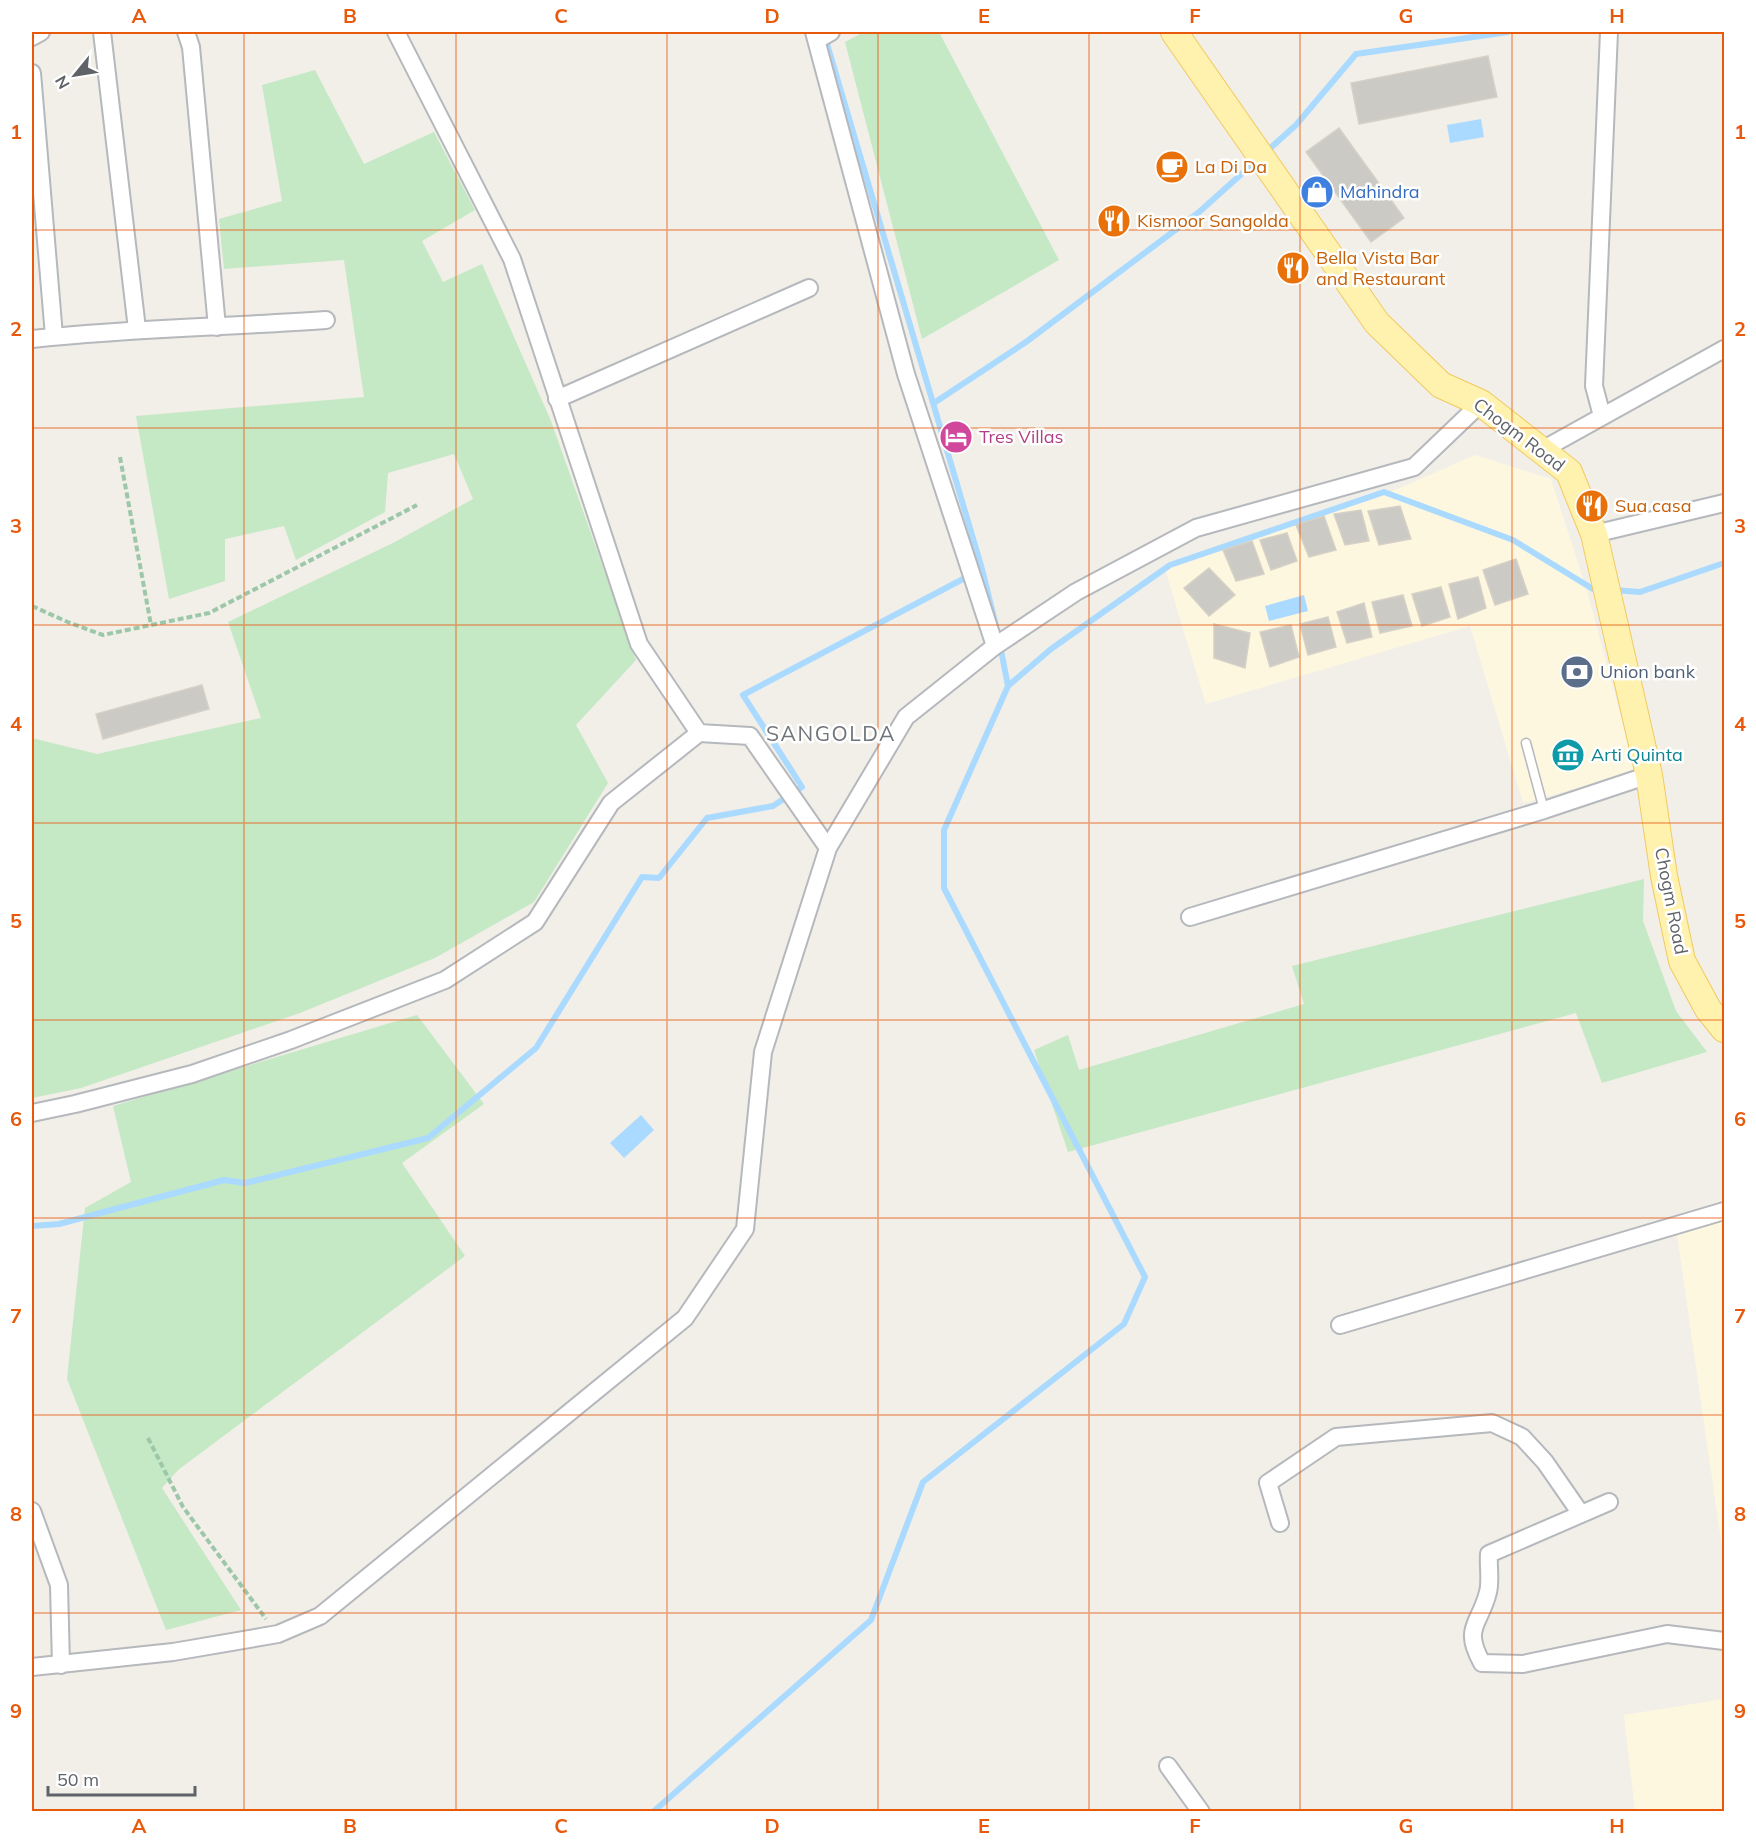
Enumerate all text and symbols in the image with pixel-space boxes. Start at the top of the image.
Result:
text: A [132,3,147,28]
text: B [343,3,357,28]
text: C [554,3,568,28]
text: D [764,3,780,28]
text: E [978,3,990,28]
text: F [1189,3,1201,28]
text: G [1399,3,1413,28]
text: H [1609,3,1625,28]
north arrow [45,45,105,105]
text: N [50,72,74,93]
text: 1 [10,119,22,144]
text: 1 [1734,119,1746,144]
cafe icon: La Di Da [1154,149,1190,185]
place label: La Di Da [1195,155,1267,178]
shop icon: Mahindra [1299,174,1335,210]
place label: Mahindra [1340,180,1420,203]
restaurant icon: Kismoor Sangolda [1096,203,1132,239]
place label: Kismoor Sangolda [1137,209,1289,232]
place label: Bella Vista Bar and Restaurant [1316,246,1445,290]
restaurant icon: Bella Vista Bar and Restaurant [1275,250,1311,286]
text: 2 [10,316,22,341]
text: 2 [1734,316,1746,341]
street label: Chogm Road [1469,393,1570,476]
hotel icon: Tres Villas [938,419,974,455]
place label: Tres Villas [979,425,1064,448]
restaurant icon: Sua casa [1574,488,1610,524]
place label: Sua casa [1615,494,1691,517]
text: 3 [10,513,22,538]
text: 3 [1734,513,1746,538]
bank icon: Union bank [1559,654,1595,690]
place label: Union bank [1600,660,1696,683]
text: 4 [10,711,22,736]
text: 4 [1734,711,1746,736]
district label: SANGOLDA [766,720,896,746]
museum icon: Arti Quinta [1550,737,1586,773]
place label: Arti Quinta [1591,743,1683,766]
street label: Chogm Road [1650,845,1693,956]
text: 5 [10,908,22,933]
text: 5 [1734,908,1746,933]
text: 6 [10,1106,22,1131]
text: 6 [1734,1106,1746,1131]
text: 7 [10,1303,22,1328]
text: 7 [1734,1303,1746,1328]
text: 8 [10,1501,22,1526]
text: 8 [1734,1501,1746,1526]
text: 9 [10,1698,22,1723]
text: 9 [1734,1698,1746,1723]
scale bar [48,1759,195,1797]
text: 50 m [57,1768,99,1791]
text: A [132,1813,147,1838]
text: B [343,1813,357,1838]
text: C [554,1813,568,1838]
text: D [764,1813,780,1838]
text: E [978,1813,990,1838]
text: F [1189,1813,1201,1838]
text: G [1399,1813,1413,1838]
text: H [1609,1813,1625,1838]

